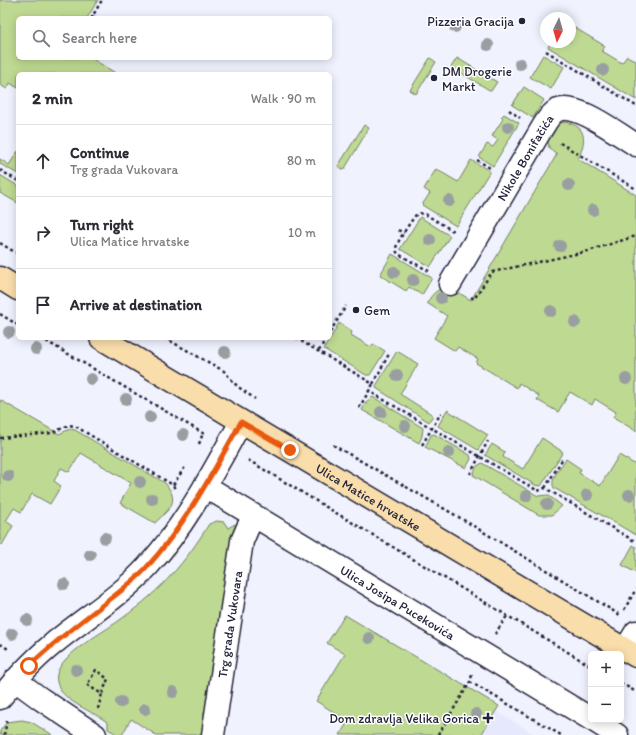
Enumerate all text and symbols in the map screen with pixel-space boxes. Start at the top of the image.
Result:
north arrow [540,12,576,48]
place label: Pizzeria Gracija [427,14,514,29]
search box [16,16,332,60]
marker: Pizzeria Gracija [517,16,527,26]
icon: search [30,27,52,49]
text: Search here [62,29,137,47]
place label: DM Drogerie Markt [442,64,512,94]
marker: DM Drogerie Markt [429,73,439,83]
text: 2 min [32,88,72,108]
text: Walk · 90 m [251,91,316,106]
street label: Nikole Bonifačića [493,111,557,203]
text: Continue [70,144,129,162]
icon: ahead [32,150,54,172]
text: 80 m [287,153,316,168]
text: Trg grada Vukovara [70,162,178,177]
text: Turn right [70,216,134,234]
icon: right [32,222,54,244]
text: 10 m [288,225,316,240]
text: Ulica Matice hrvatske [70,234,189,249]
icon: arrive [32,294,54,316]
text: Arrive at destination [70,296,202,314]
place label: Gem [364,303,390,318]
marker: Gem [351,305,361,315]
route end [281,441,299,459]
street label: Ulica Matice hrvatske [313,460,424,534]
street label: Ulica Josipa Pucekovića [337,562,458,643]
street label: Trg grada Vukovara [214,569,245,679]
map controls [588,651,624,723]
button: + [588,651,624,687]
route start [20,657,38,675]
button: − [588,687,624,723]
place label: Dom zdravlja Velika Gorica [329,711,479,726]
marker: Dom zdravlja Velika Gorica [482,712,494,724]

